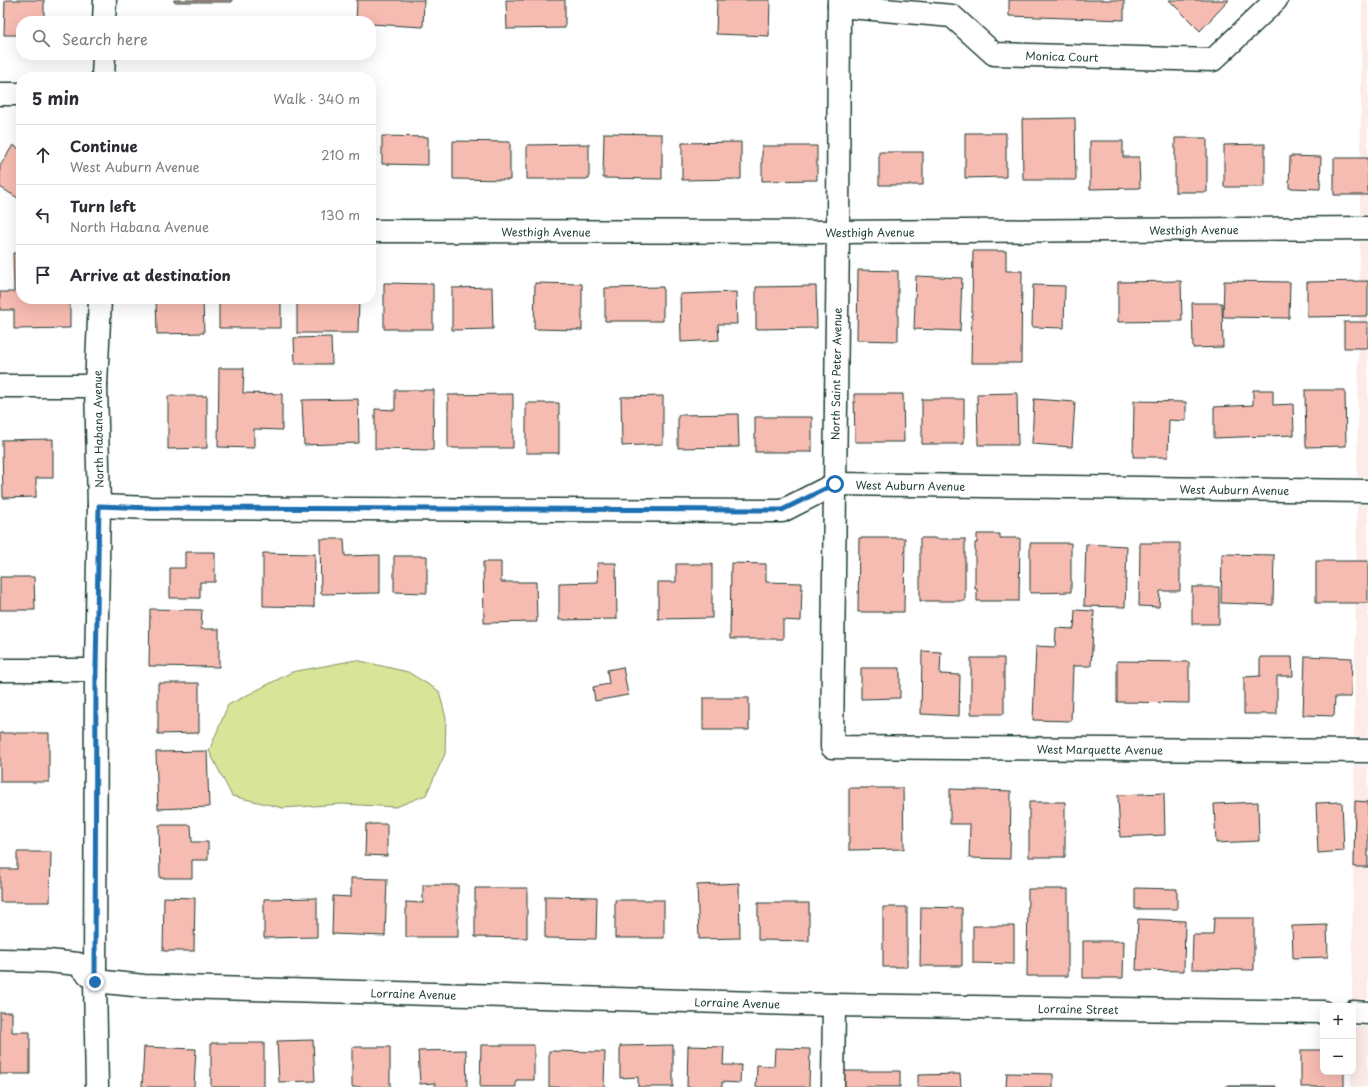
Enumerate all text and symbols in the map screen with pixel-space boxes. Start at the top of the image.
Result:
search box [16,16,376,60]
icon: search [30,27,52,49]
text: Search here [62,27,148,50]
street label: Monica Court [1025,46,1099,65]
text: 5 min [32,85,79,111]
text: Walk · 340 m [273,89,360,108]
text: Continue [70,134,138,157]
icon: ahead [32,144,54,166]
text: 210 m [321,145,360,164]
text: West Auburn Avenue [70,157,200,176]
text: Turn left [70,194,136,217]
icon: left [32,204,54,226]
text: 130 m [321,205,360,224]
text: North Habana Avenue [70,217,209,236]
street label: Westhigh Avenue [1149,220,1239,238]
street label: Westhigh Avenue [501,223,591,240]
street label: Westhigh Avenue [825,223,915,241]
text: Arrive at destination [70,263,231,286]
icon: arrive [32,264,54,286]
street label: North Saint Peter Avenue [826,308,846,440]
street label: North Habana Avenue [88,370,108,488]
route start [826,475,844,493]
street label: West Auburn Avenue [855,476,965,494]
street label: West Auburn Avenue [1179,480,1289,498]
street label: West Marquette Avenue [1037,740,1163,758]
route end [86,973,104,991]
street label: Lorraine Avenue [370,984,457,1003]
street label: Lorraine Avenue [694,993,780,1012]
street label: Lorraine Street [1038,999,1119,1018]
map controls [1320,1003,1356,1075]
button: + [1320,1003,1356,1039]
button: − [1320,1039,1356,1075]

